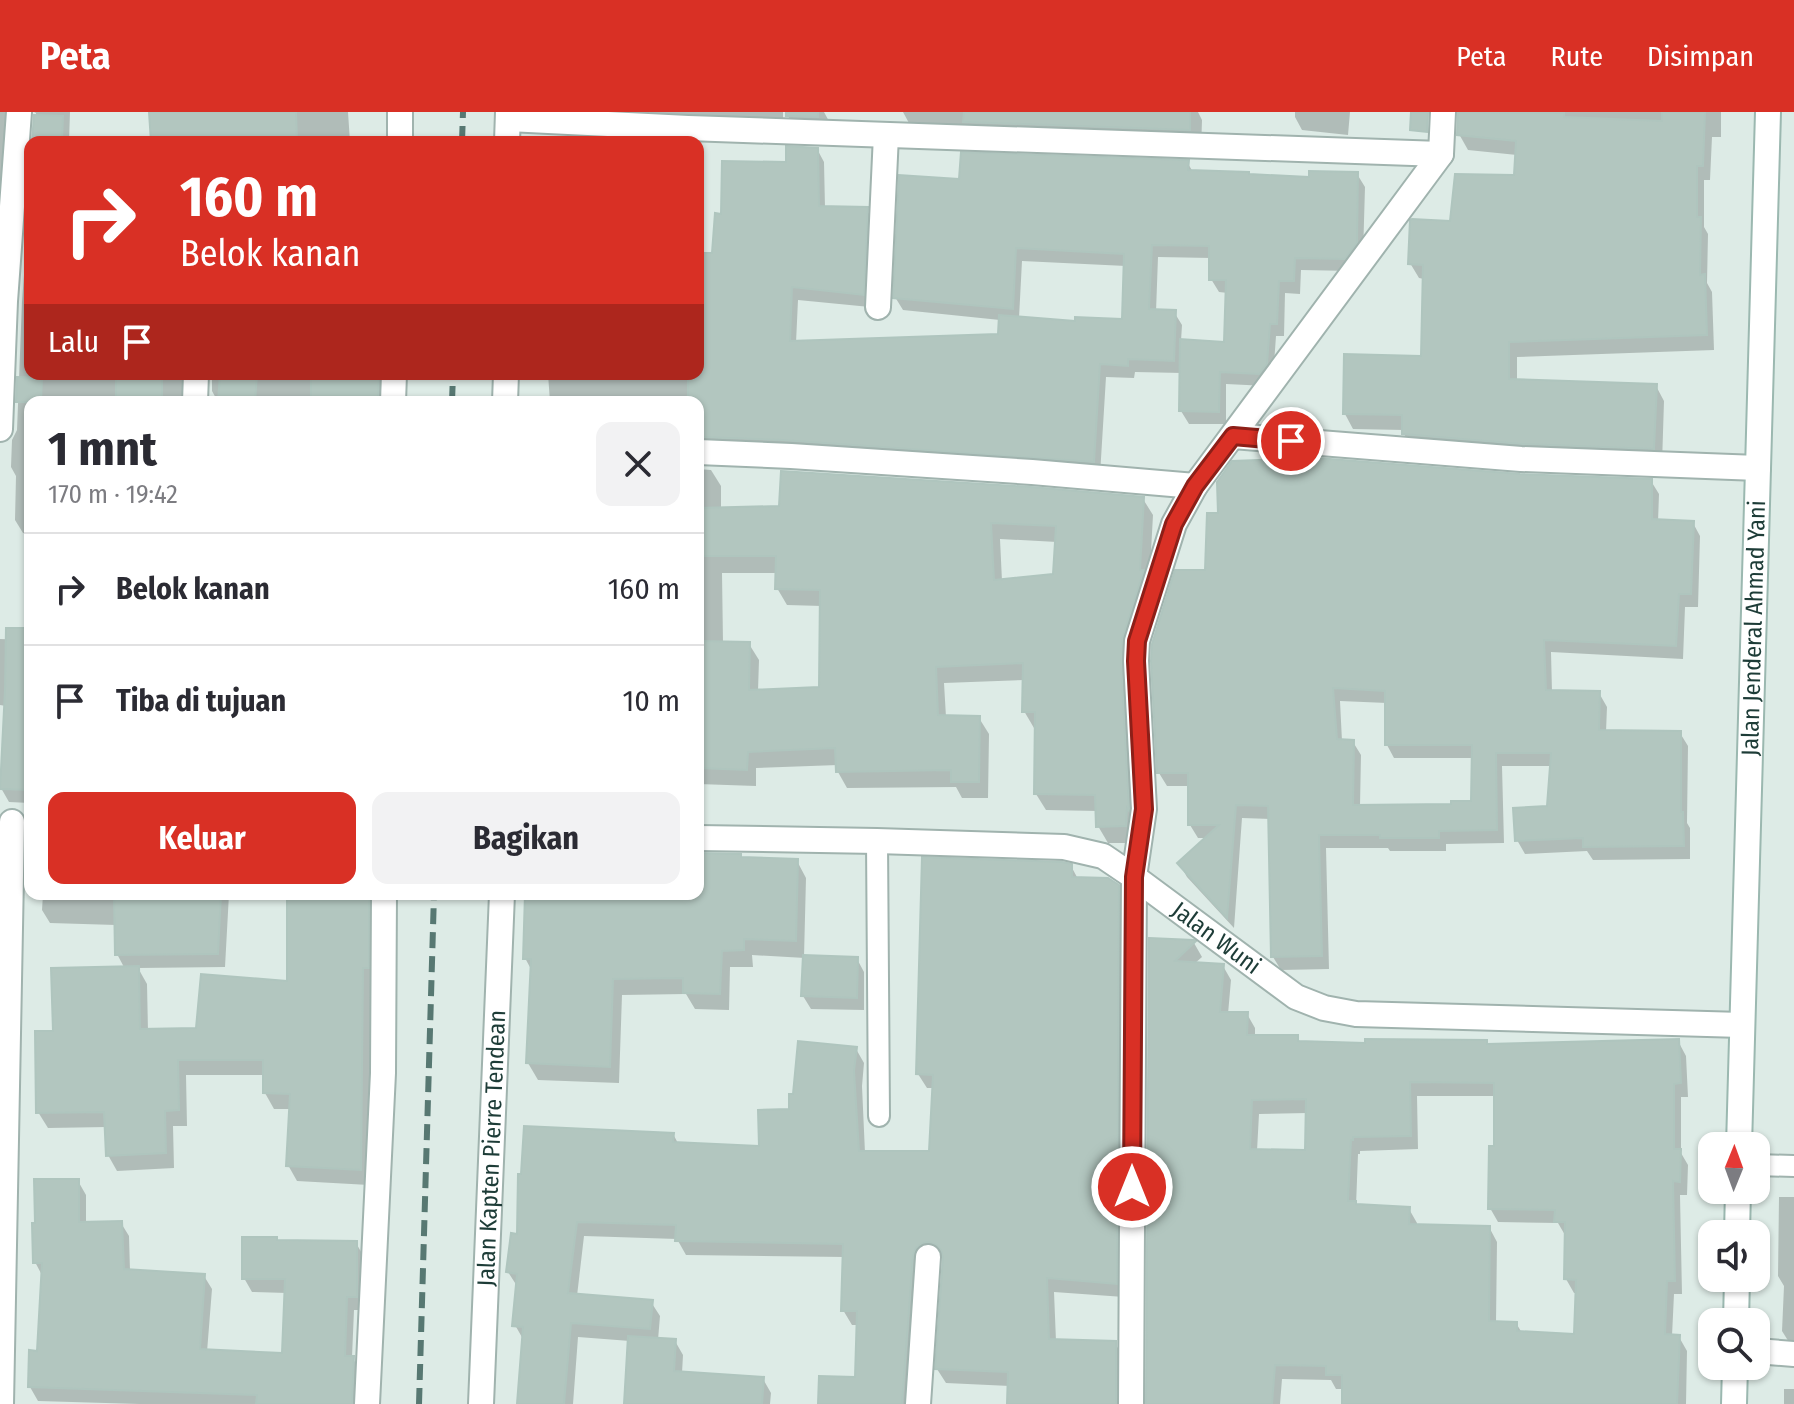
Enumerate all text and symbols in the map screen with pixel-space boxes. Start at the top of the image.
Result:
text: Peta [40,33,111,79]
text: Peta [1456,40,1507,73]
text: Rute [1551,40,1603,73]
text: Disimpan [1647,40,1754,73]
text: 160 m [180,164,318,231]
icon: right [48,168,152,272]
text: Belok kanan [180,232,360,276]
icon: arrive [115,320,159,364]
text: Lalu [48,324,99,360]
pin [1257,407,1325,475]
icon: arrive [1269,419,1313,463]
text: 1 mnt [48,420,157,478]
button: close [596,422,680,506]
text: 170 m · 19:42 [48,479,178,510]
street label: Jalan Jenderal Ahmad Yani [1736,500,1771,757]
icon: right [48,567,92,611]
text: Belok kanan [116,571,270,607]
text: 160 m [608,571,680,607]
icon: arrive [48,679,92,723]
text: Tiba di tujuan [116,683,286,719]
text: 10 m [623,683,680,719]
button: Keluar [48,792,356,884]
button: Bagikan [372,792,680,884]
street label: Jalan Wuni [1166,896,1266,980]
street label: Jalan Kapten Pierre Tendean [472,1010,511,1287]
north arrow [1698,1132,1770,1204]
map controls [1698,1132,1770,1380]
position arrow [1090,1145,1174,1229]
button: sound [1698,1220,1770,1292]
button: search [1698,1308,1770,1380]

